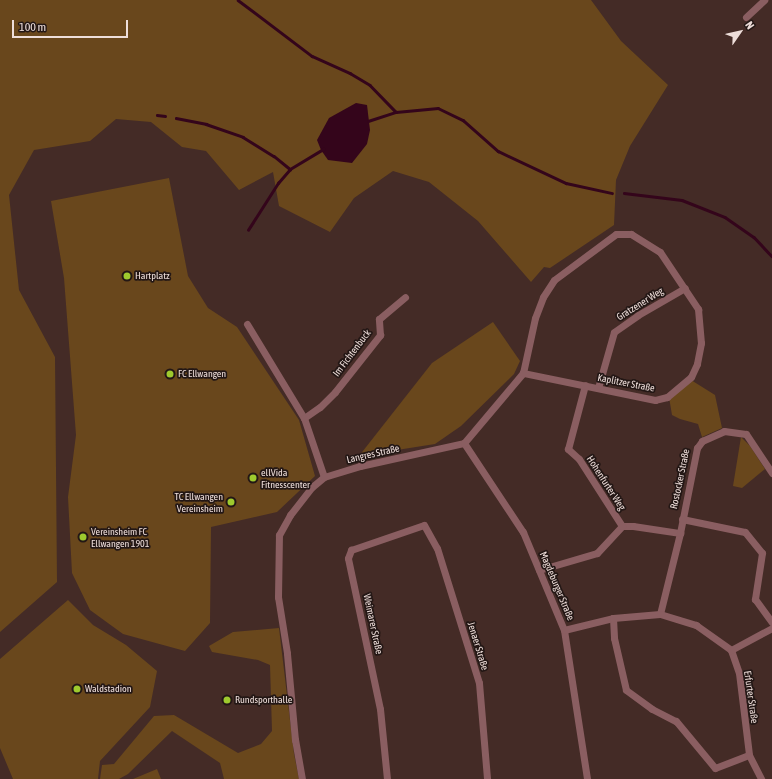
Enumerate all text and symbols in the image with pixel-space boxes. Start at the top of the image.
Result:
scale bar [14,12,130,38]
north arrow [720,12,760,52]
text: N [743,19,757,31]
text: 100 m [19,20,46,34]
place label: Hartplatz [135,270,170,282]
marker: Hartplatz [122,271,132,281]
street label: Gratzener Weg [614,285,666,323]
street label: Im Fichtenbuck [330,327,374,379]
place label: FC Ellwangen [178,368,226,380]
marker: FC Ellwangen [165,369,175,379]
street label: Kaplitzer Straße [596,372,656,394]
street label: Langres Straße [345,442,401,466]
street label: Rostocker Straße [668,448,692,510]
street label: Hohenfurter Weg [584,453,628,513]
place label: ellVida Fitnesscenter [261,466,310,490]
marker: ellVida Fitnesscenter [248,473,258,483]
place label: TC Ellwangen Vereinsheim [175,490,223,514]
marker: TC Ellwangen Vereinsheim [226,497,236,507]
place label: Vereinsheim FC Ellwangen 1901 [91,525,149,548]
marker: Vereinsheim FC Ellwangen 1901 [78,532,88,542]
street label: Magdeburger Straße [537,550,577,622]
street label: Weimarer Straße [361,593,385,655]
street label: Jenaer Straße [465,620,491,672]
street label: Erfurter Straße [741,670,761,724]
place label: Waldstadion [85,683,132,695]
marker: Waldstadion [72,684,82,694]
place label: Rundsporthalle [235,694,292,706]
marker: Rundsporthalle [222,695,232,705]

